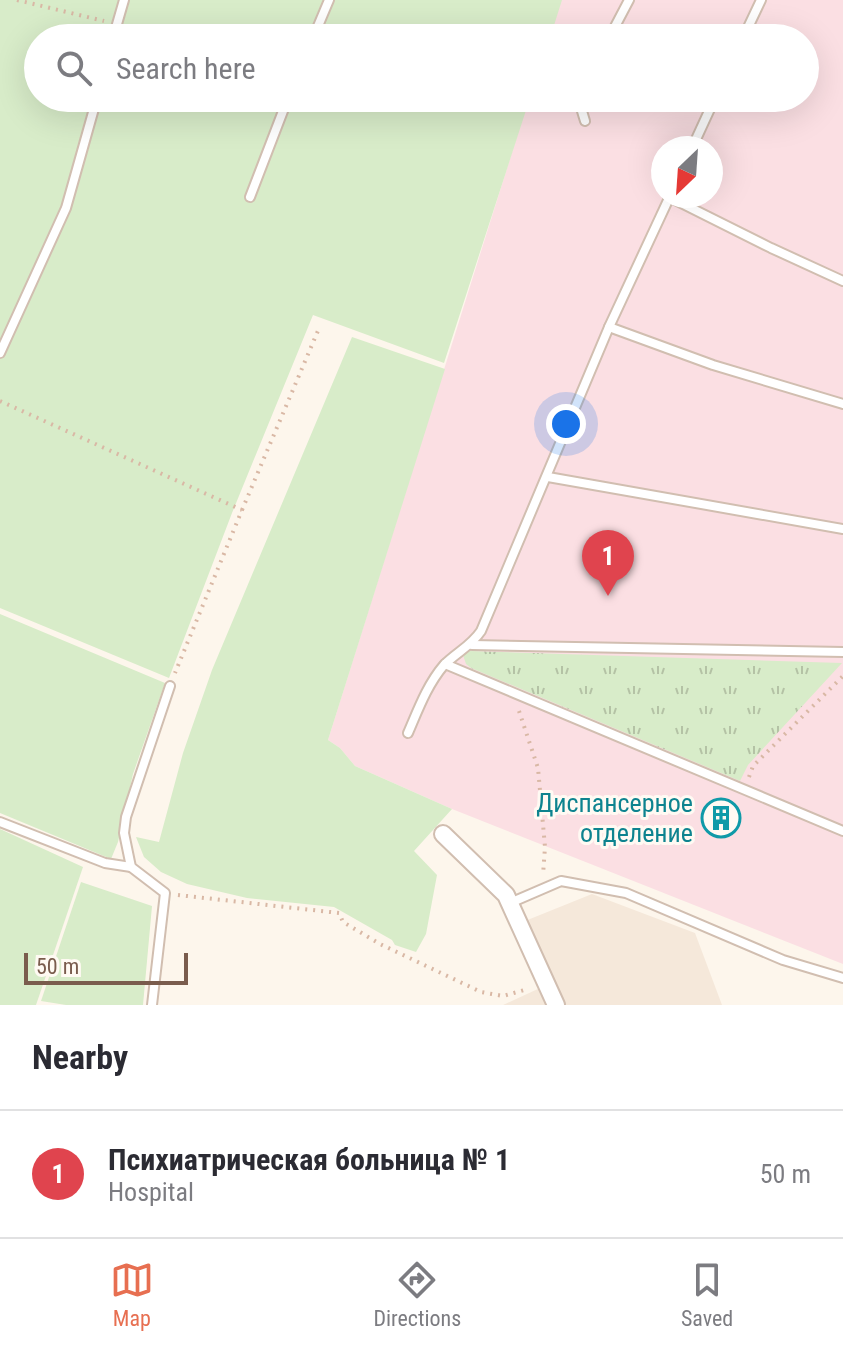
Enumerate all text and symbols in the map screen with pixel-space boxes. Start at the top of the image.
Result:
search box [24,24,819,112]
icon: search [52,46,96,90]
text: Search here [116,51,256,86]
north arrow [651,136,723,208]
your location [546,404,586,444]
pin: 1 [582,530,634,596]
place label: Диспансерное отделение [536,788,693,848]
building icon: Диспансерное отделение [700,797,742,839]
scale bar [24,949,188,985]
text: 50 m [36,954,79,979]
text: Nearby [32,1037,128,1077]
text: Психиатрическая больница № 1 [108,1142,510,1177]
text: 1 [51,1159,65,1189]
text: 50 m [760,1159,811,1189]
text: Hospital [108,1177,194,1207]
tab: Map [110,1258,154,1331]
tab: Directions [373,1258,461,1331]
tab: Saved [681,1258,733,1331]

